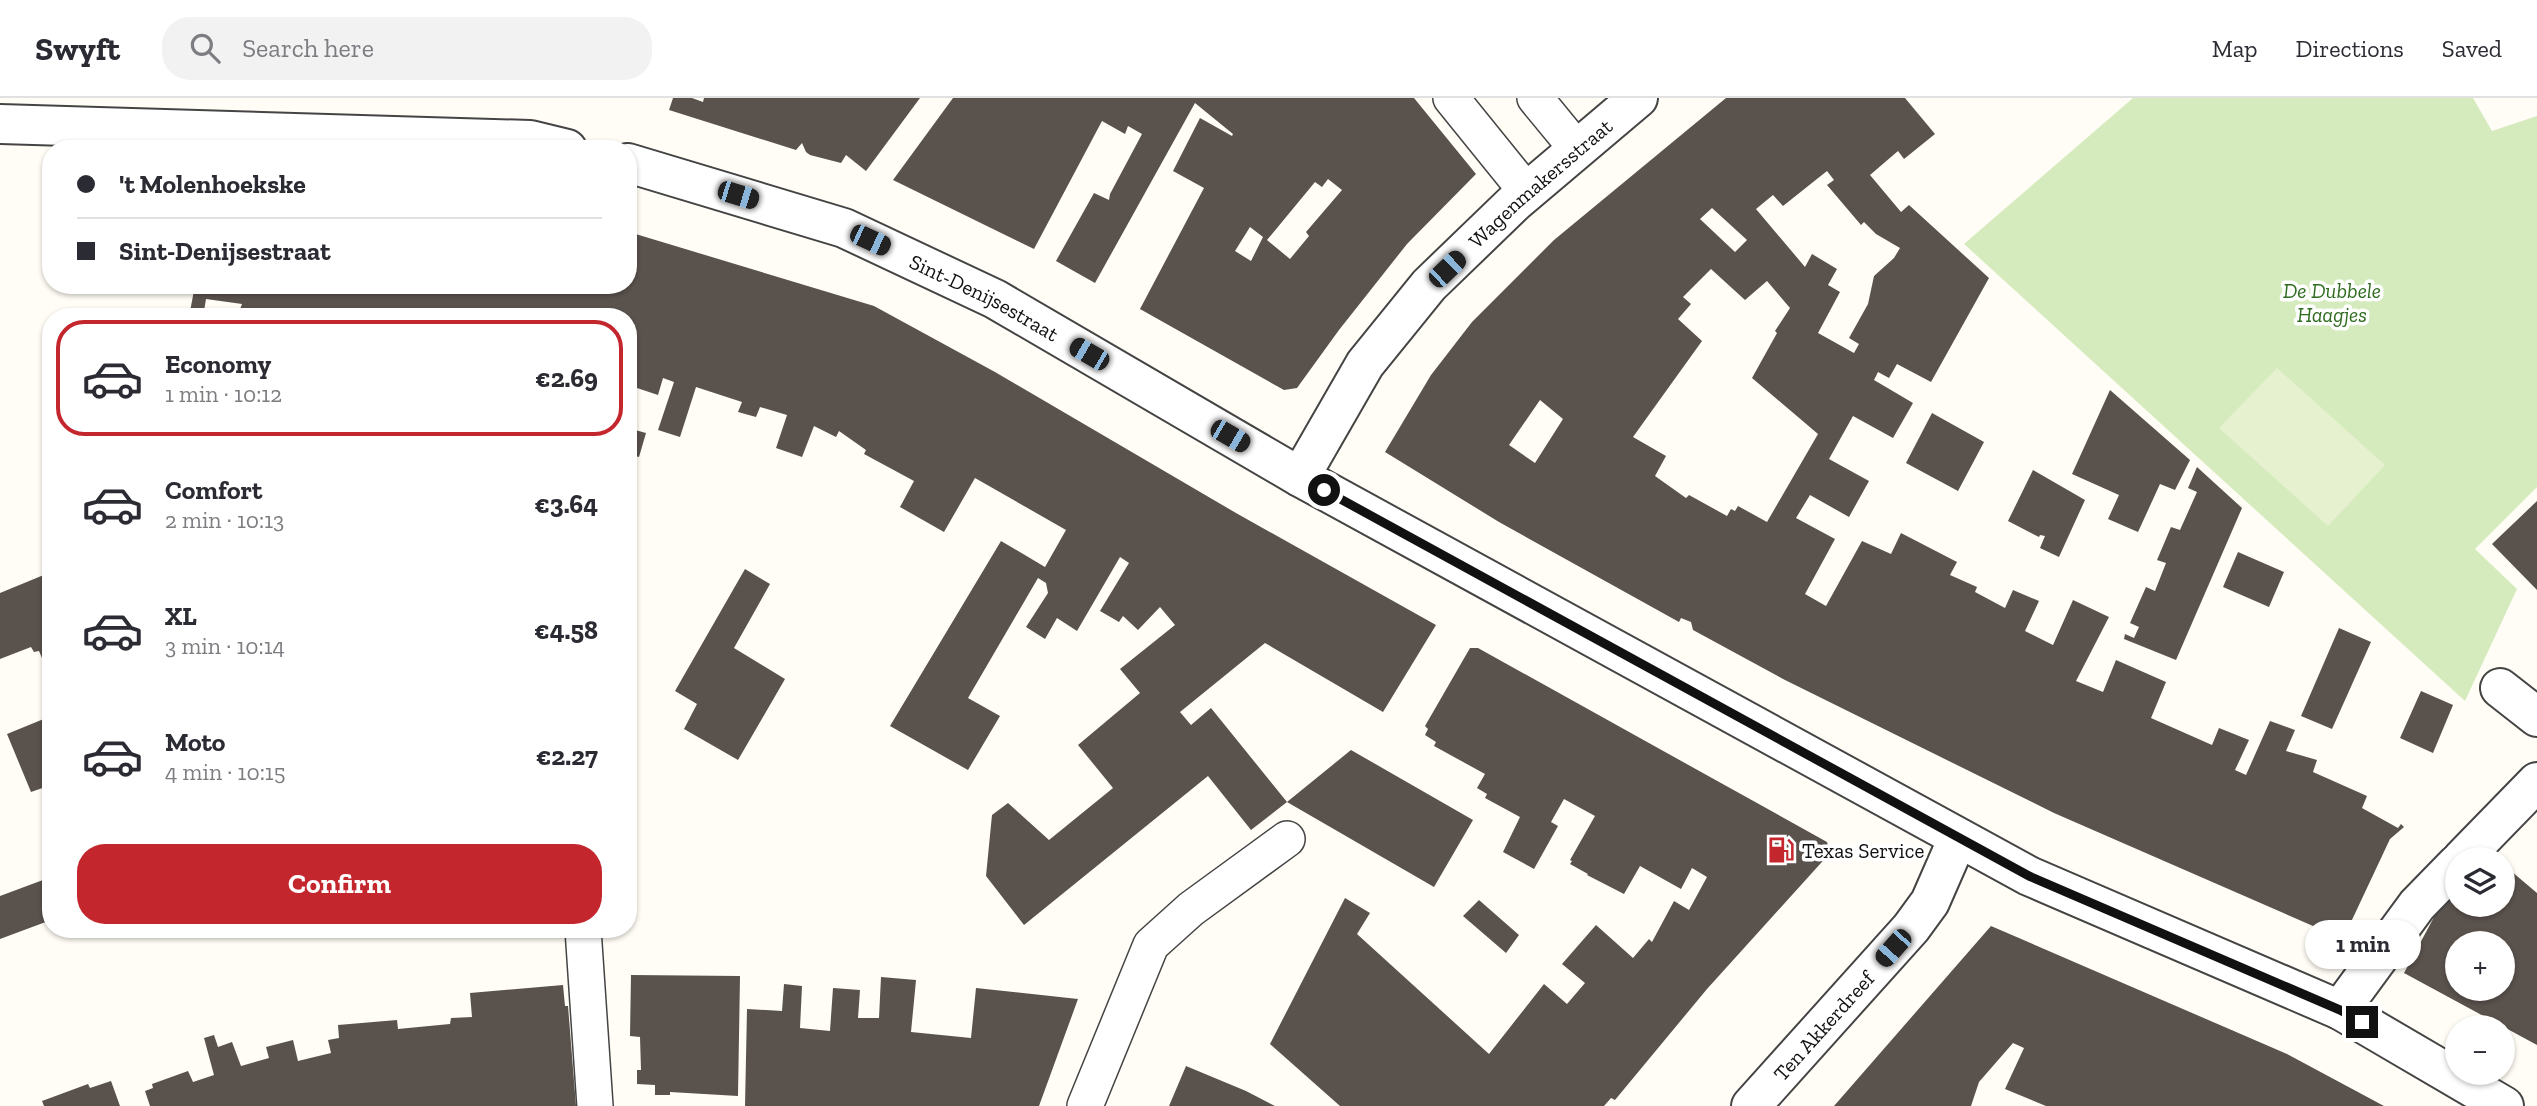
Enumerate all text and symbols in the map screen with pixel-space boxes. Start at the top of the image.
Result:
search box [162,17,652,80]
text: Swyft [35,29,120,68]
icon: search [186,29,224,67]
text: Search here [242,32,374,64]
text: Map [2212,34,2258,63]
text: Directions [2296,34,2404,63]
text: Saved [2442,34,2502,63]
street label: Wagenmakersstraat [1463,113,1617,253]
text: 't Molenhoekske [119,168,306,200]
car [715,179,762,211]
car [847,222,894,258]
text: Sint-Denijsestraat [119,235,331,267]
car [1425,247,1470,291]
street label: Sint-Denijsestraat [906,248,1064,346]
park label: De Dubbele Haagjes [2283,278,2381,327]
car [1066,334,1113,374]
icon: car [81,347,144,410]
text: Economy [165,348,271,380]
text: €2.69 [535,362,598,394]
text: 1 min · 10:12 [165,380,282,408]
car [1207,416,1254,456]
icon: car [81,473,144,536]
text: Comfort [165,474,262,506]
route start [1308,474,1340,506]
text: €3.64 [534,488,598,520]
text: 2 min · 10:13 [165,506,284,534]
icon: car [81,599,144,662]
text: XL [165,600,197,632]
text: €4.58 [534,614,598,646]
text: 3 min · 10:14 [165,632,285,660]
icon: car [81,725,144,788]
text: Moto [165,726,225,758]
text: €2.27 [536,740,598,772]
text: 4 min · 10:15 [165,758,285,786]
fuel station icon: Texas Service [1766,835,1796,865]
place label: Texas Service [1802,838,1924,863]
button: Confirm [77,844,602,924]
map controls [2445,847,2515,1085]
button: layers [2445,847,2515,917]
callout: 1 min [2304,920,2420,970]
car [1872,925,1915,971]
text: 1 min [2336,930,2390,958]
button: + [2445,931,2515,1001]
street label: Ten Akkerdreef [1768,965,1880,1085]
route end [2346,1006,2378,1038]
button: − [2445,1015,2515,1085]

